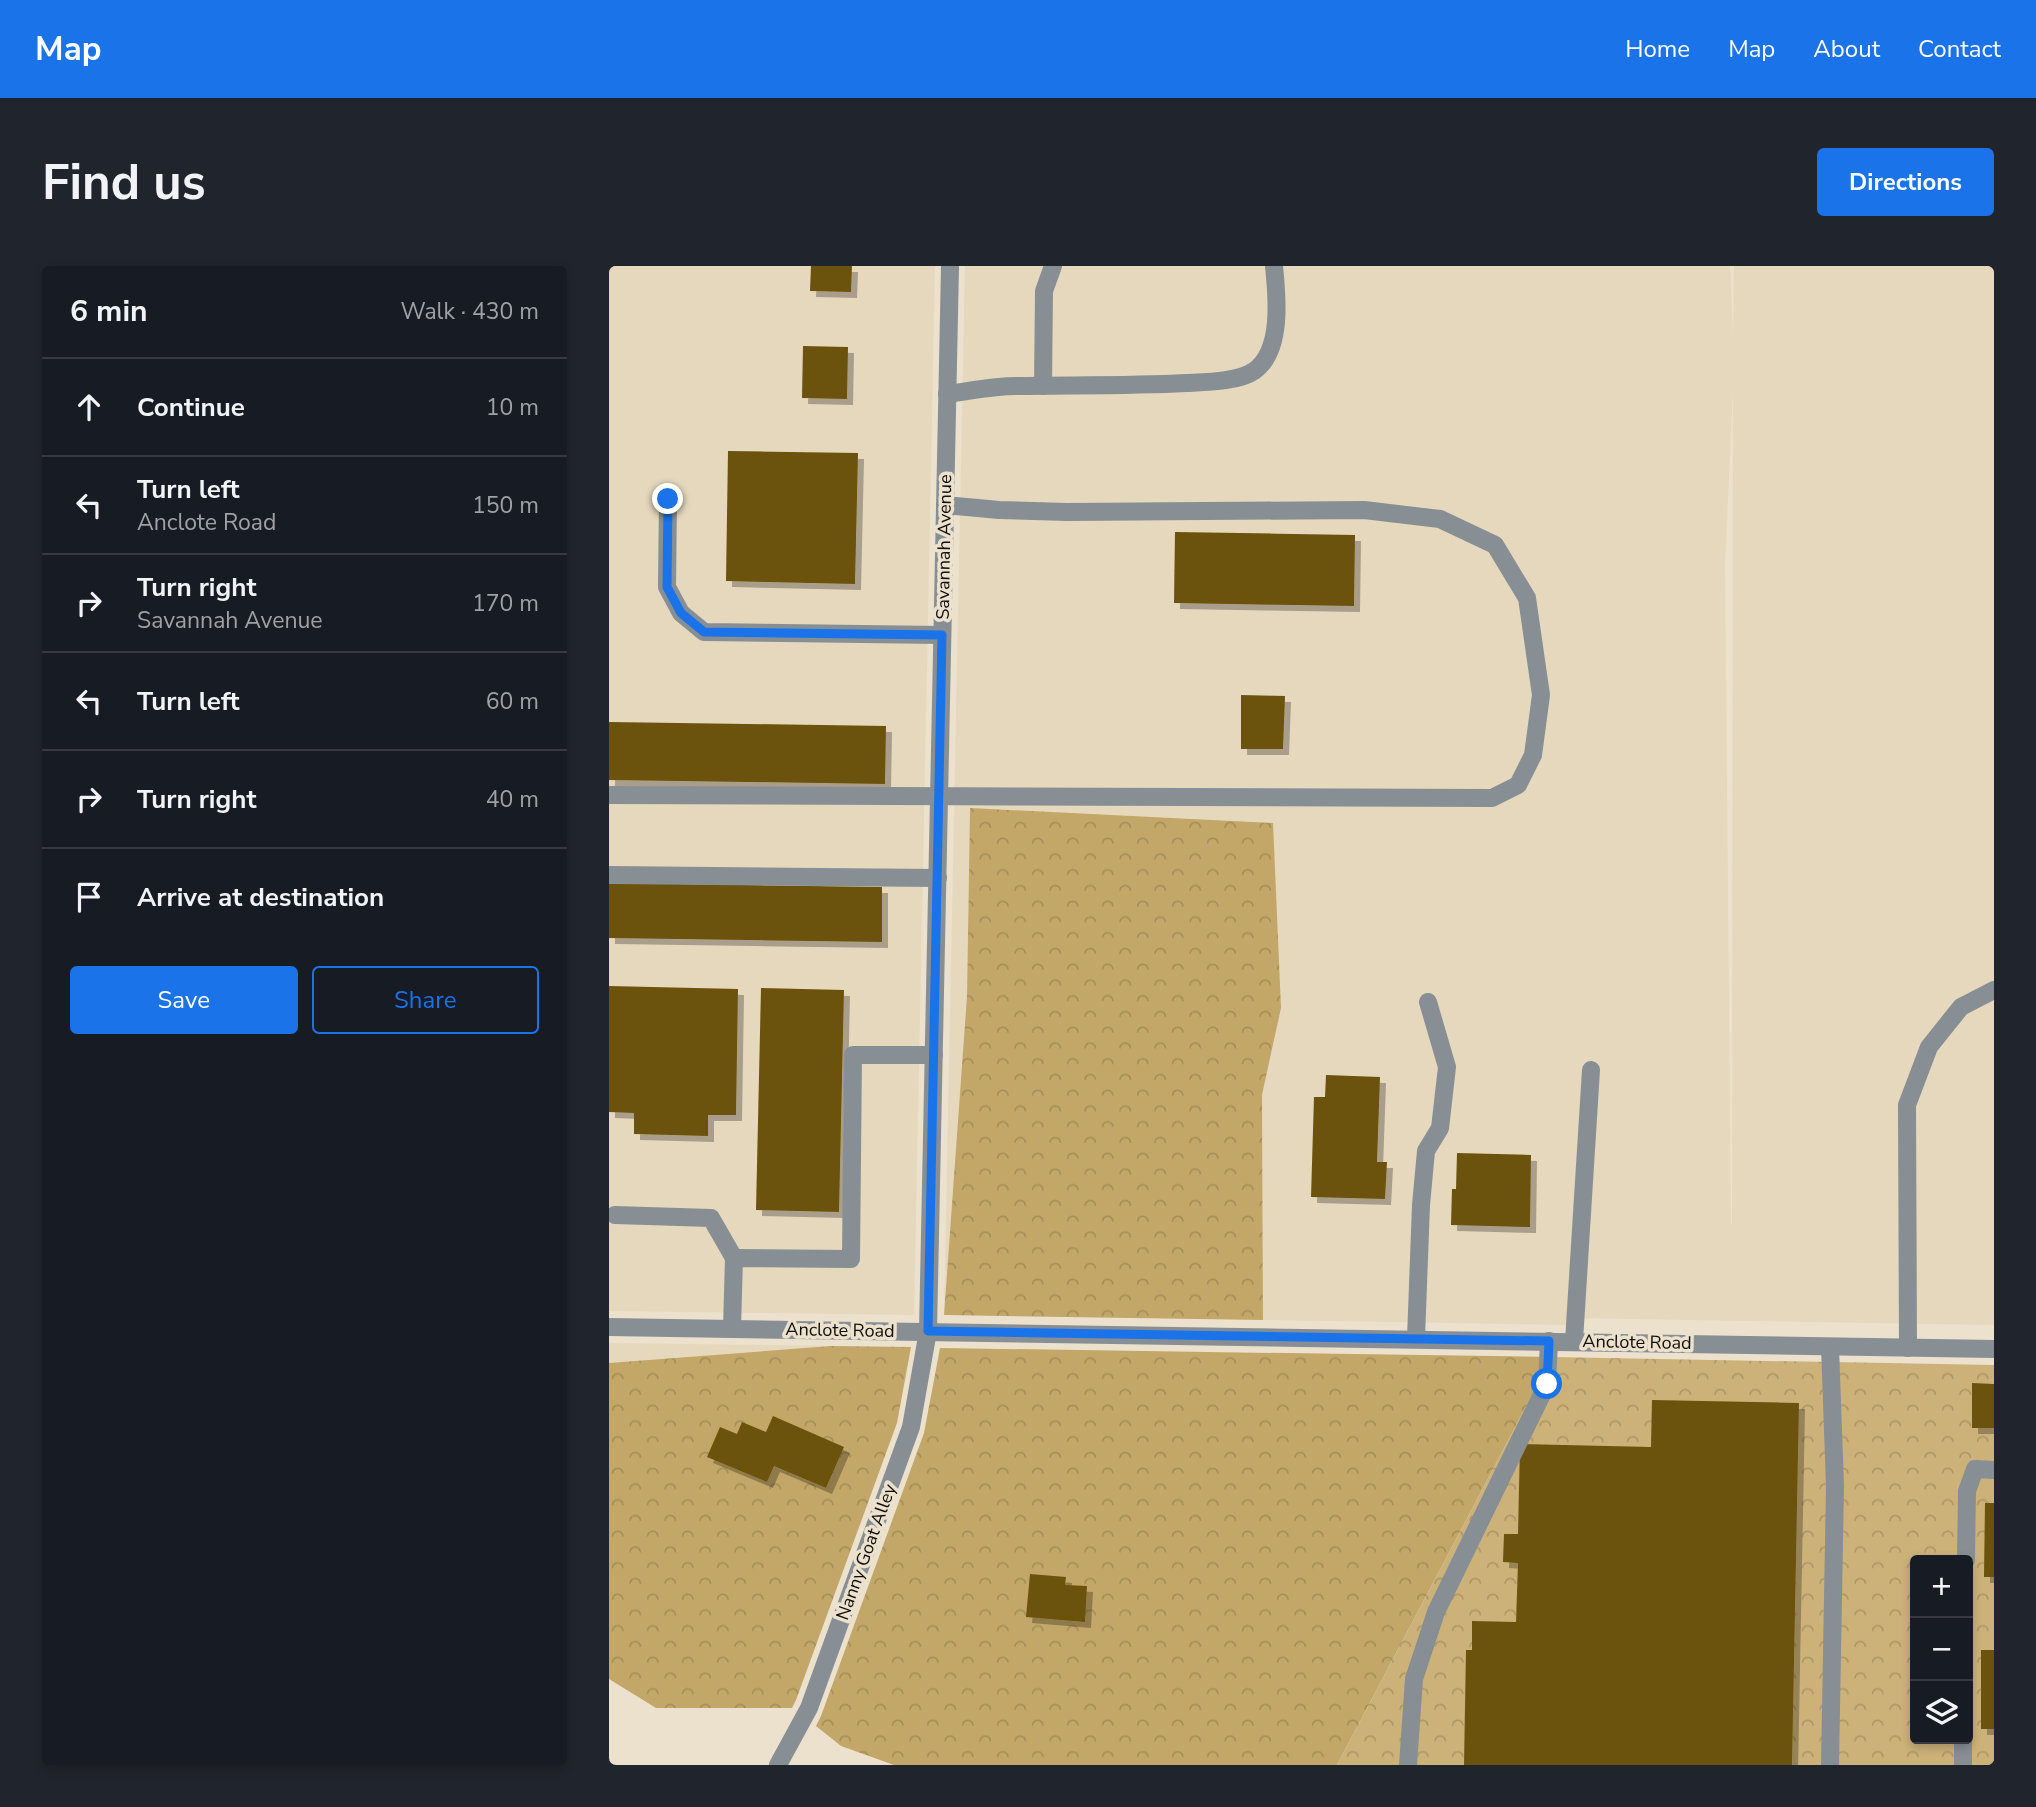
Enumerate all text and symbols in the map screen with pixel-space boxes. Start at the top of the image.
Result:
text: Map [35,27,102,72]
text: Home [1625,33,1690,65]
text: Map [1728,33,1775,65]
text: About [1813,33,1880,65]
text: Contact [1918,33,2001,65]
button: Directions [1817,148,1994,216]
text: Find us [42,149,206,216]
text: 6 min [70,291,148,332]
text: Walk · 430 m [400,296,539,327]
icon: ahead [70,388,108,426]
text: Continue [137,390,245,425]
text: 10 m [486,392,539,423]
text: Turn left [137,472,240,507]
street label: Savannah Avenue [931,474,957,620]
route end [652,483,683,514]
icon: left [70,486,108,524]
text: 150 m [472,490,539,521]
text: Anclote Road [137,507,276,538]
text: Turn right [137,570,256,605]
icon: right [70,584,108,622]
text: 170 m [472,588,539,619]
text: Savannah Avenue [137,605,323,636]
icon: left [70,682,108,720]
text: Turn left [137,684,240,719]
text: 60 m [486,686,539,717]
icon: right [70,780,108,818]
text: Turn right [137,782,256,817]
text: 40 m [486,784,539,815]
icon: arrive [70,878,108,916]
text: Arrive at destination [137,880,384,915]
button: Save [70,966,298,1034]
button: Share [312,966,539,1034]
street label: Anclote Road [785,1317,895,1343]
street label: Anclote Road [1582,1329,1692,1355]
route start [1531,1368,1562,1399]
street label: Nanny Goat Alley [830,1480,902,1623]
map controls [1910,1555,1973,1744]
button: + [1910,1555,1973,1618]
button: − [1910,1618,1973,1681]
button: layers [1910,1681,1973,1744]

